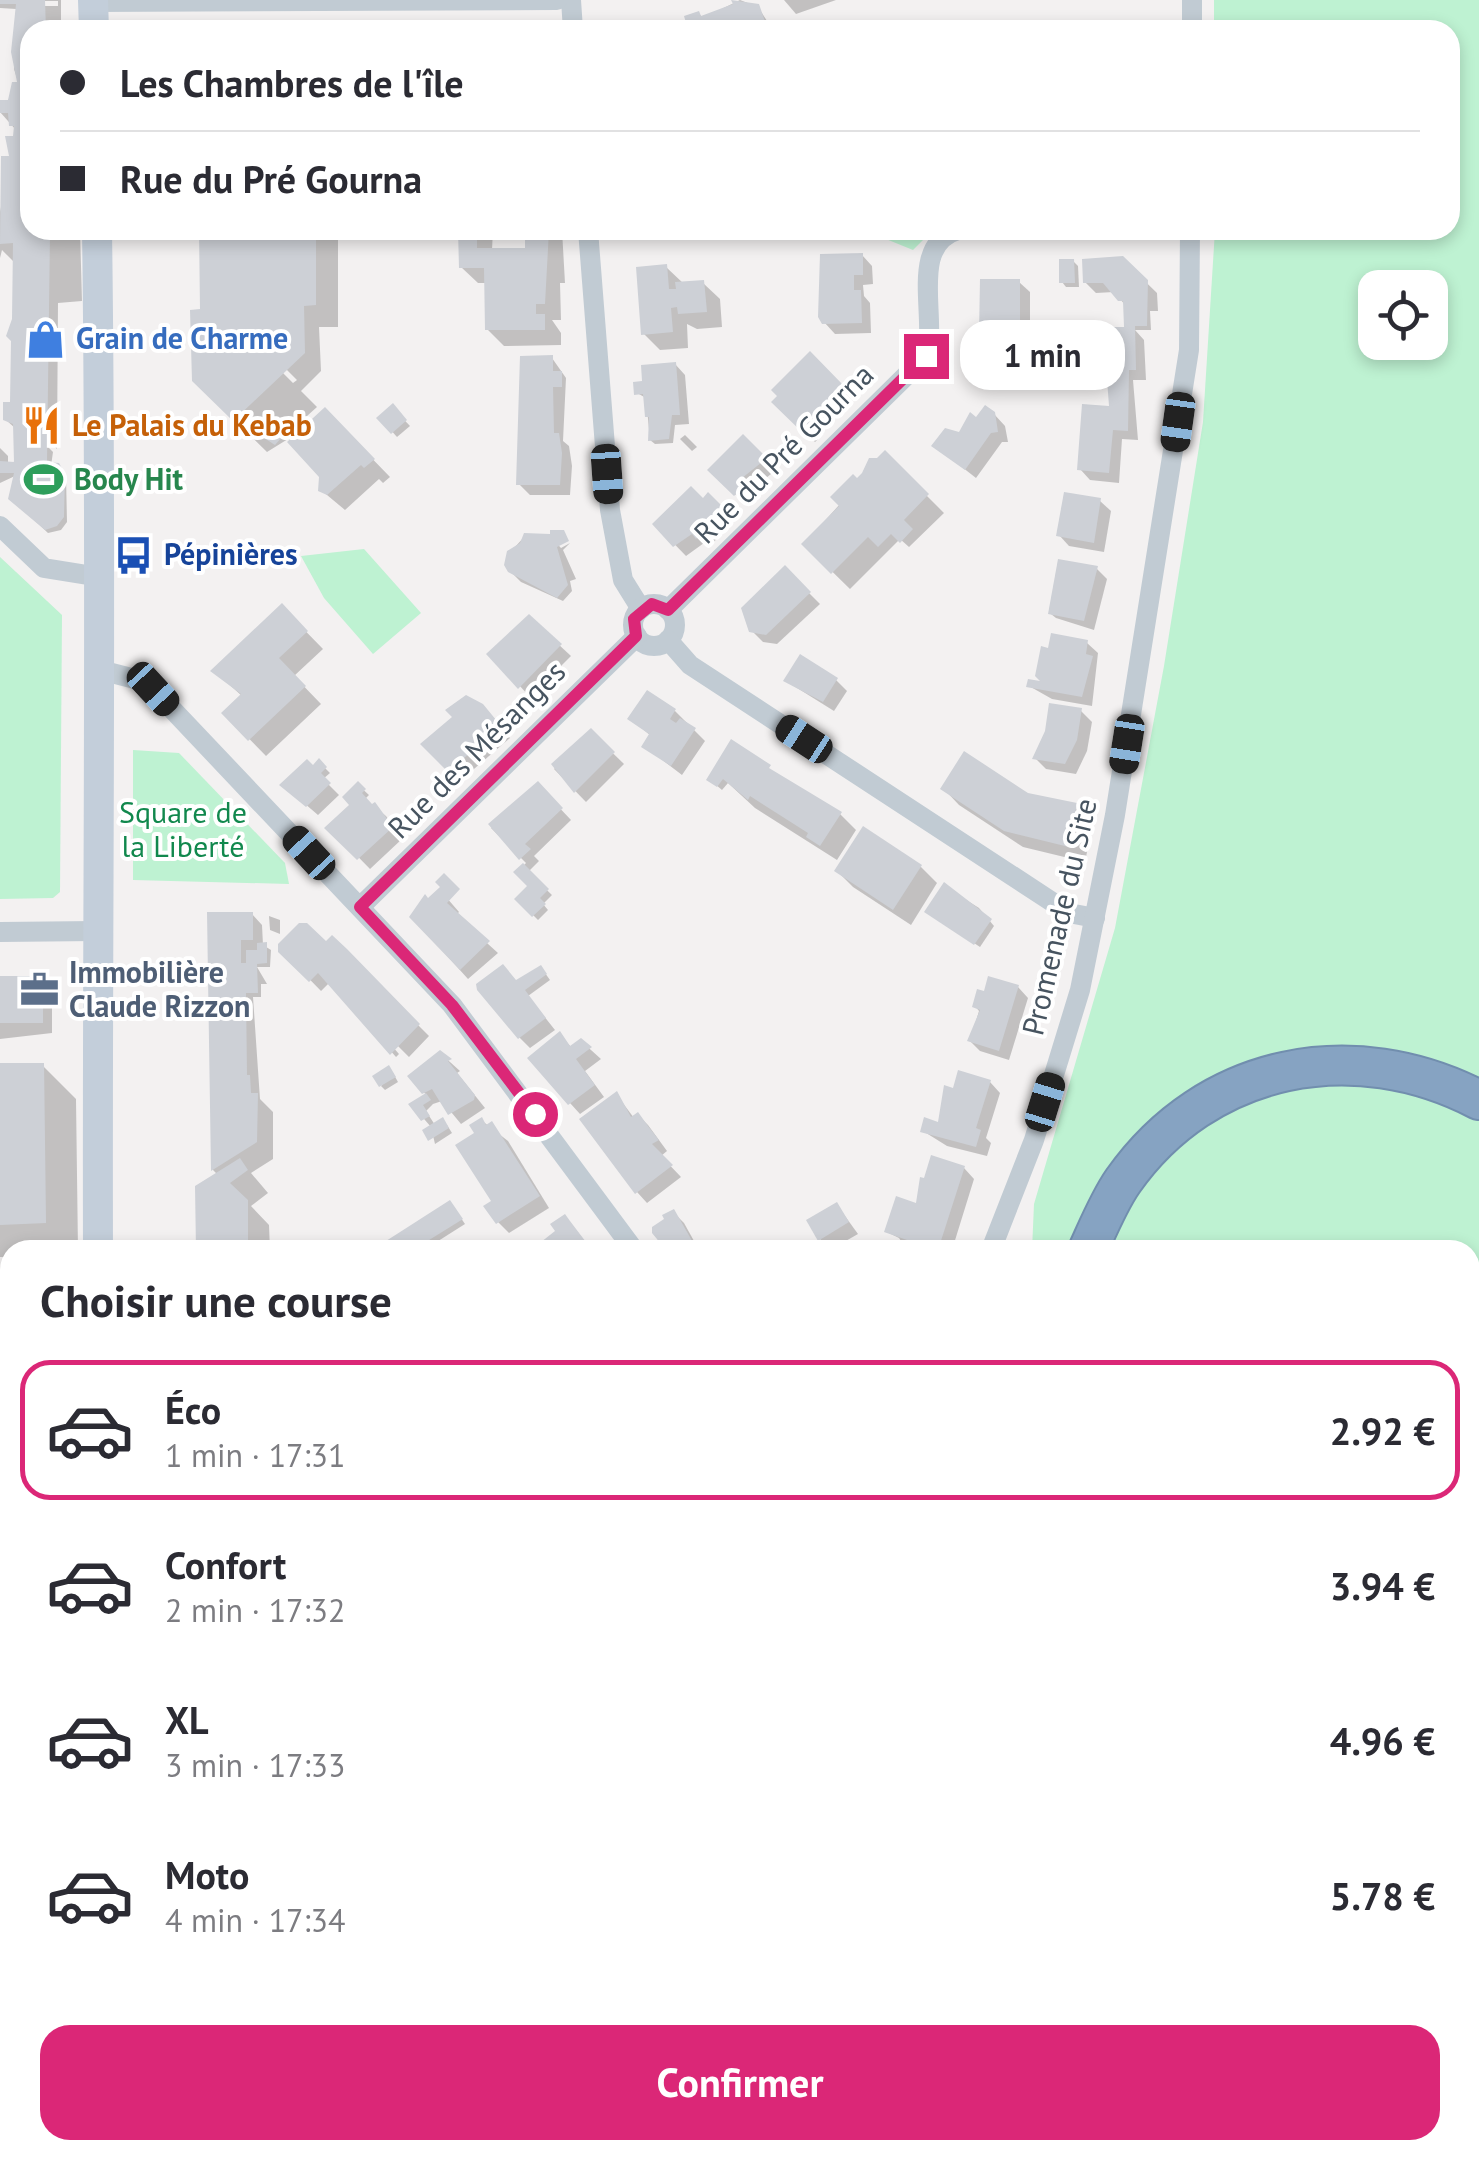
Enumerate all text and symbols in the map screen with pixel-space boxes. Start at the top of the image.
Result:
text: Les Chambres de l'île [120,58,464,107]
text: Rue du Pré Gourna [120,154,422,203]
map controls [1358,270,1448,360]
button: locate [1358,270,1448,360]
shop icon: Grain de Charme [25,318,67,360]
place label: Grain de Charme [76,318,288,357]
callout: 1 min [961,321,1126,391]
route end [904,334,949,379]
text: 1 min [1003,334,1082,376]
street label: Rue du Pré Gourna [685,355,881,551]
car [1159,390,1197,454]
restaurant icon: Le Palais du Kebab [21,405,63,447]
place label: Le Palais du Kebab [72,405,312,444]
car [590,443,624,505]
sports icon: Body Hit [23,459,65,501]
place label: Body Hit [74,459,183,498]
bus stop icon: Pépinières [113,534,155,576]
place label: Pépinières [164,534,298,573]
street label: Rue des Mésanges [379,652,573,846]
car [122,657,184,721]
car [771,710,837,768]
car [1107,712,1147,776]
park label: Square de la Liberté [119,792,247,865]
street label: Promenade du Site [1012,795,1105,1039]
car [278,821,340,885]
place label: Immobilière Claude Rizzon [69,952,250,1025]
office icon: Immobilière Claude Rizzon [18,969,60,1011]
car [1022,1069,1068,1135]
route start [513,1092,558,1137]
text: Choisir une course [40,1271,392,1329]
icon: car [45,1385,135,1475]
text: Éco [165,1385,221,1434]
text: 2.92 € [1330,1406,1435,1455]
text: 1 min · 17:31 [165,1434,345,1476]
icon: car [45,1540,135,1630]
text: Confort [165,1540,286,1589]
text: 3.94 € [1330,1561,1435,1610]
text: 2 min · 17:32 [165,1589,345,1631]
icon: car [45,1695,135,1785]
text: XL [165,1695,209,1744]
text: 4.96 € [1330,1716,1435,1765]
text: 3 min · 17:33 [165,1744,345,1786]
icon: car [45,1850,135,1940]
text: Moto [165,1850,249,1899]
text: 5.78 € [1330,1871,1435,1920]
text: 4 min · 17:34 [165,1899,345,1941]
button: Confirmer [40,2025,1440,2140]

